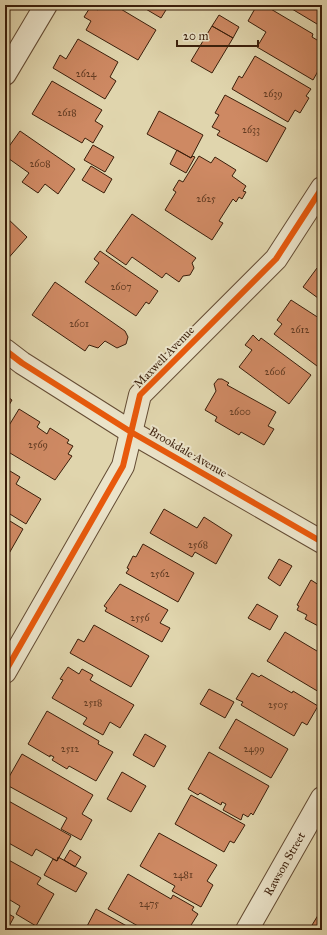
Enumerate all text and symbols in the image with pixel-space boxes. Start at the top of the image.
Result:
scale bar [177,22,258,48]
text: 20 m [183,29,209,43]
house number: 2624 [76,68,97,80]
house number: 2639 [263,88,283,100]
house number: 2618 [57,107,77,119]
house number: 2633 [242,124,260,136]
house number: 2608 [29,158,51,170]
house number: 2625 [196,193,216,205]
house number: 2607 [110,281,132,293]
house number: 2601 [69,318,89,330]
street label: Maxwell Avenue [131,323,197,391]
house number: 2612 [291,324,310,336]
house number: 2606 [264,366,286,378]
house number: 2600 [229,406,251,418]
street label: Brookdale Avenue [146,424,230,480]
house number: 2569 [28,439,48,451]
house number: 2568 [188,539,208,551]
house number: 2562 [150,568,170,580]
house number: 2556 [130,612,151,624]
house number: 2518 [84,697,102,709]
house number: 2505 [268,699,288,711]
house number: 2512 [61,743,79,755]
house number: 2499 [243,743,265,755]
street label: Rawson Street [261,829,308,898]
house number: 2481 [173,869,193,881]
house number: 2475 [139,898,159,910]

